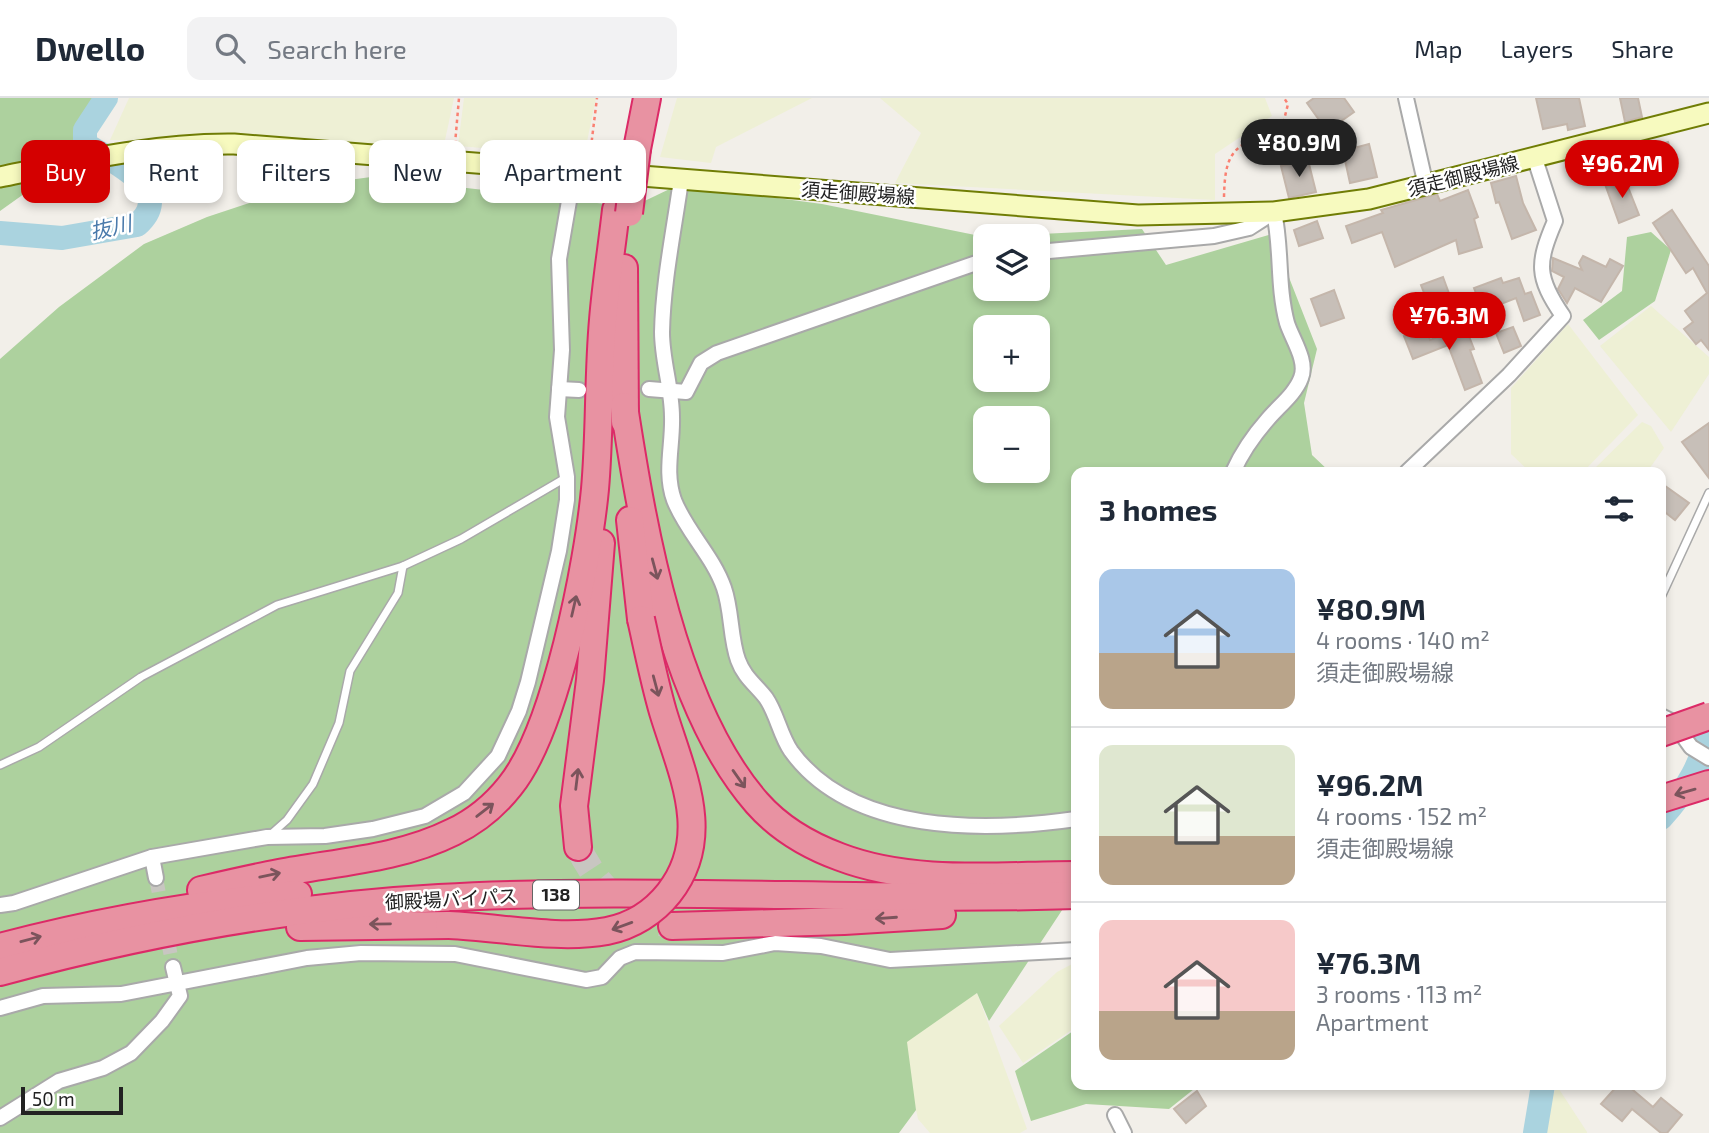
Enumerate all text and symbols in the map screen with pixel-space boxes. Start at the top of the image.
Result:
search box [187,17,677,80]
text: Dwello [35,28,145,68]
icon: search [211,29,249,67]
text: Search here [267,33,407,64]
text: Map [1414,34,1462,63]
text: Layers [1500,34,1573,63]
text: Share [1611,34,1674,63]
pin: ¥80.9M [1242,120,1356,179]
text: ¥80.9M [1257,128,1341,156]
chip: Buy [21,140,110,203]
chip: Rent [124,140,223,203]
chip: Filters [237,140,355,203]
chip: New [369,140,466,203]
chip: Apartment [480,140,646,203]
pin: ¥96.2M [1565,140,1679,200]
text: ¥96.2M [1581,149,1663,177]
street label: 須走御殿場線 [1405,151,1521,200]
street label: 須走御殿場線 [800,177,916,208]
water label: 抜川 [87,209,136,243]
map controls [973,224,1050,483]
button: layers [973,224,1050,301]
pin: ¥76.3M [1392,292,1506,352]
text: ¥76.3M [1409,301,1489,329]
button: + [973,315,1050,392]
button: − [973,406,1050,483]
icon: filters [1600,490,1638,528]
text: 3 homes [1099,491,1218,527]
one-way arrow [650,558,663,580]
text: ¥80.9M [1316,590,1426,626]
one-way arrow [569,596,582,618]
icon: home [1155,597,1239,681]
text: 4 rooms · 140 m² [1316,626,1490,654]
text: 須走御殿場線 [1316,658,1454,686]
one-way arrow [650,675,663,697]
text: ¥96.2M [1316,766,1424,802]
one-way arrow [570,768,583,791]
one-way arrow [732,769,746,788]
icon: home [1155,773,1239,857]
one-way arrow [1674,786,1696,799]
text: 4 rooms · 152 m² [1316,802,1487,830]
one-way arrow [475,803,493,818]
text: 須走御殿場線 [1316,834,1454,862]
one-way arrow [258,867,280,880]
road number: 138 [533,880,579,910]
street label: 御殿場バイパス [384,884,518,913]
one-way arrow [876,912,898,925]
one-way arrow [369,918,392,931]
one-way arrow [612,921,634,933]
one-way arrow [19,932,42,945]
text: ¥76.3M [1316,944,1421,980]
icon: home [1155,948,1239,1032]
text: 3 rooms · 113 m² [1316,980,1482,1008]
text: Apartment [1316,1008,1429,1036]
scale bar [21,1084,122,1116]
text: 50 m [32,1087,75,1110]

